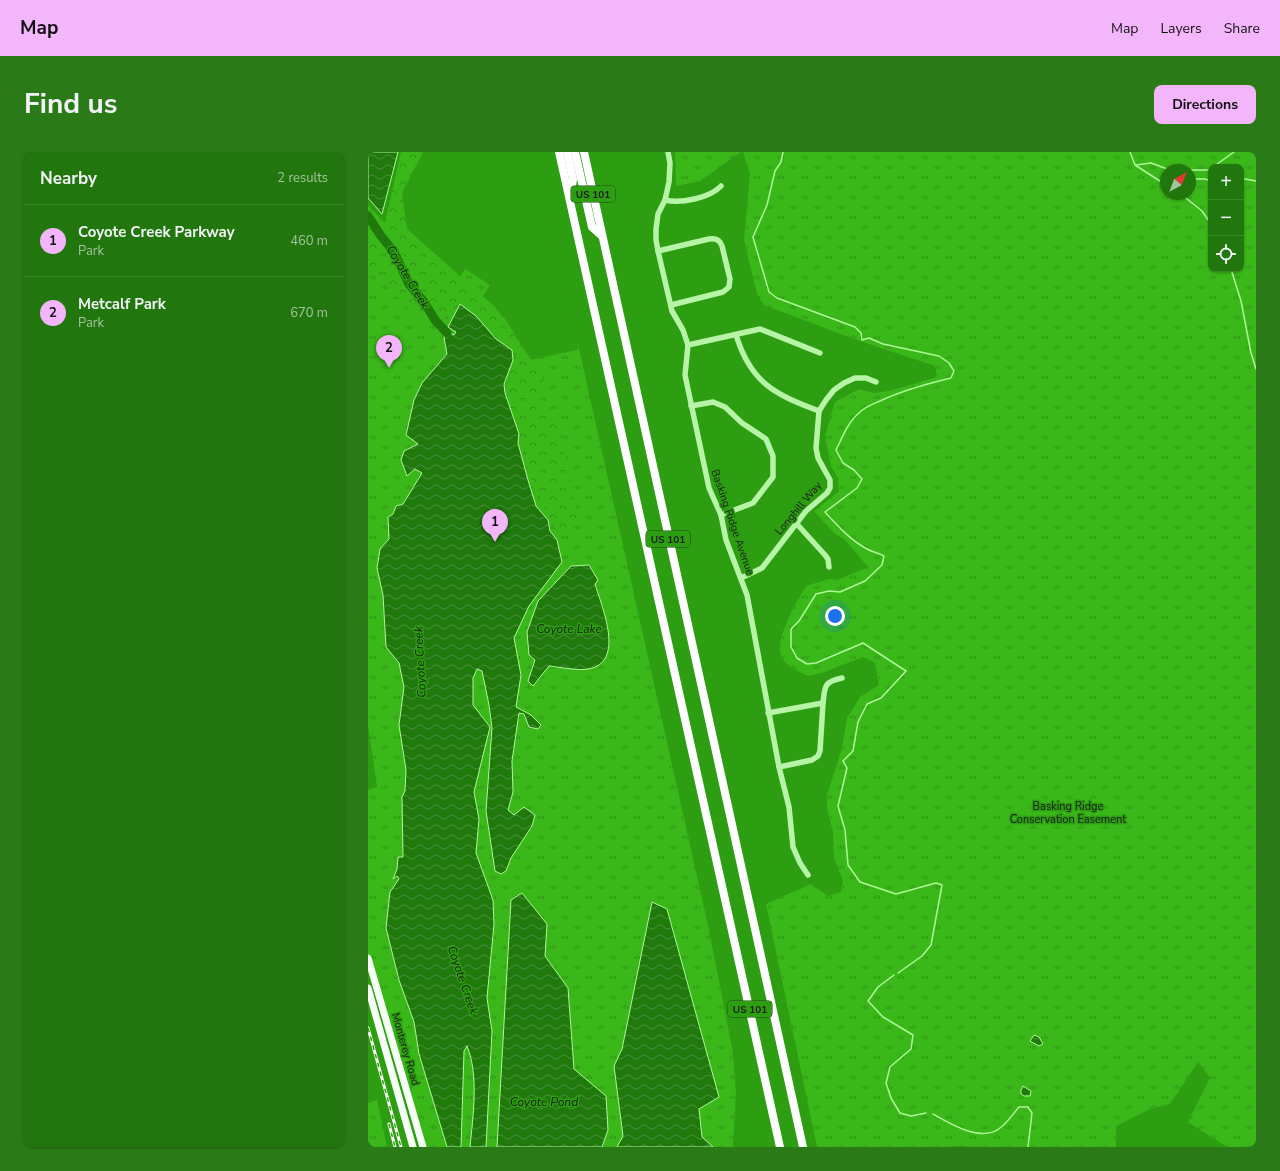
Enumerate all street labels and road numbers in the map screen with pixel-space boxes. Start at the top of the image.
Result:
road number: US 101 [571,186,615,202]
street label: Basking Ridge Avenue [707,467,758,577]
street label: Longhill Way [771,478,825,538]
road number: US 101 [646,531,690,547]
road number: US 101 [728,1001,772,1017]
street label: Monterey Road [388,1011,423,1087]

